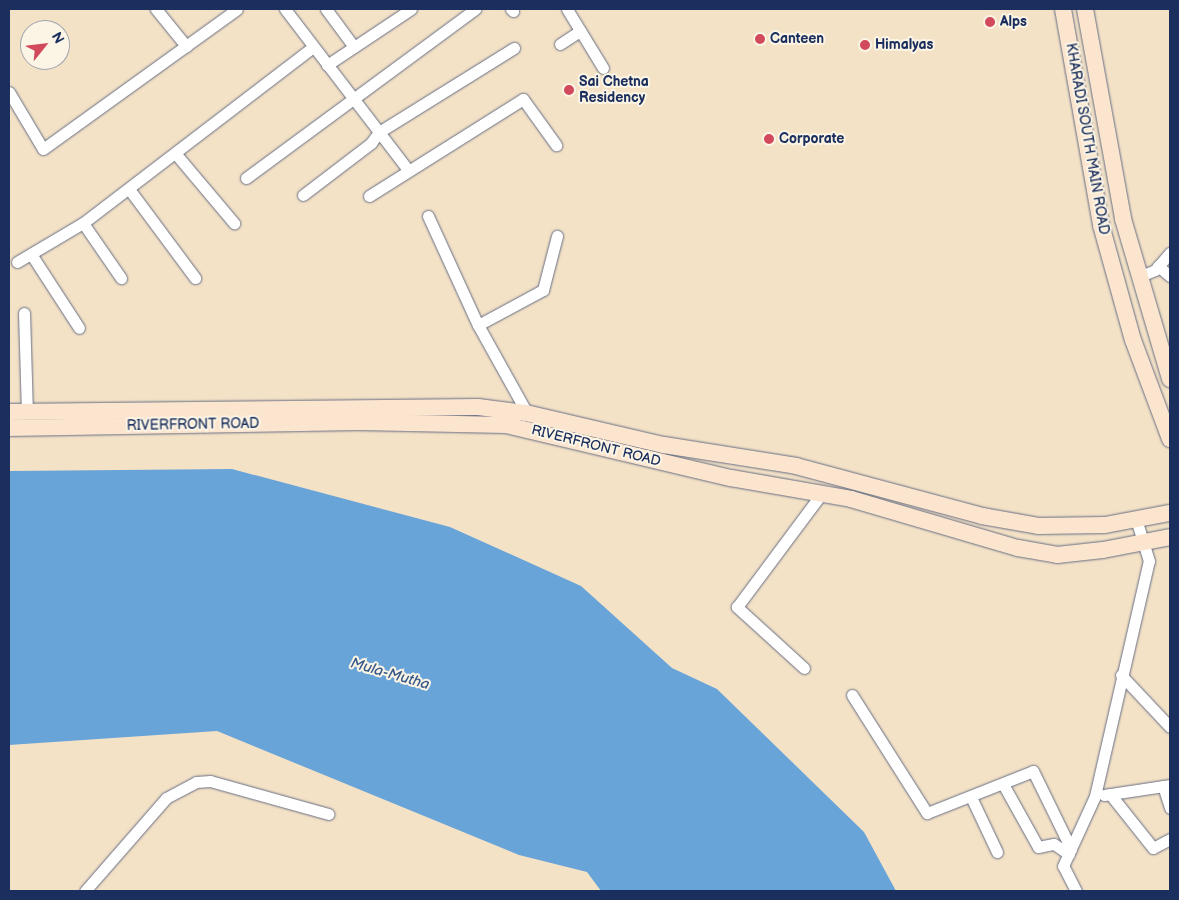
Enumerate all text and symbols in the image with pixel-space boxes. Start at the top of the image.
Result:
place label: Alps [1000,14,1027,30]
marker: Alps [984,16,996,28]
north arrow [20,20,70,70]
text: N [48,29,68,47]
place label: Canteen [770,31,824,47]
marker: Canteen [754,33,766,45]
place label: Himalyas [875,37,933,53]
marker: Himalyas [859,39,871,51]
street label: KHARADI SOUTH MAIN ROAD [1062,42,1112,236]
place label: Sai Chetna Residency [579,74,649,106]
marker: Sai Chetna Residency [563,84,575,96]
place label: Corporate [779,131,844,147]
marker: Corporate [763,133,775,145]
street label: RIVERFRONT ROAD [126,415,260,435]
street label: RIVERFRONT ROAD [530,422,662,470]
water label: Mula-Mutha [348,654,432,694]

